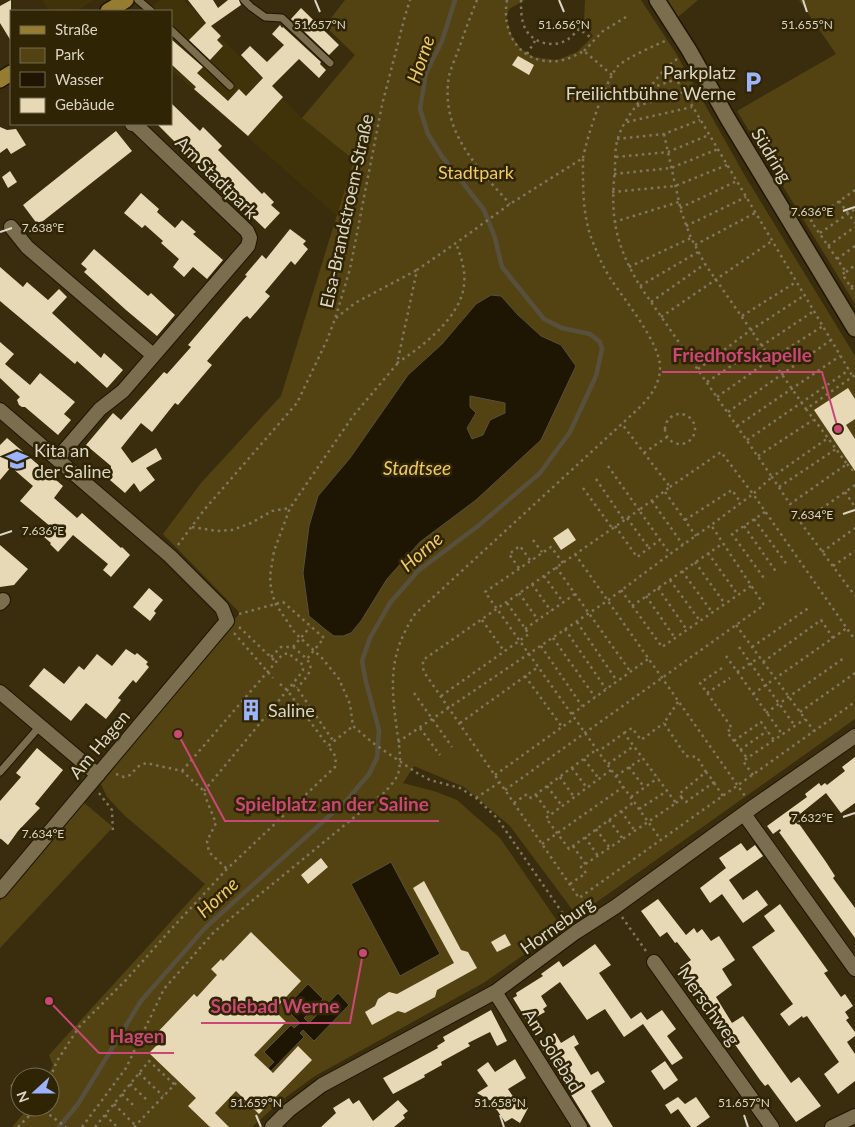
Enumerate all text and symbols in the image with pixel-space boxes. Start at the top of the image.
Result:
legend [10,10,172,125]
text: 51.657°N [294,17,346,32]
text: 51.656°N [538,17,590,32]
text: 51.655°N [781,17,833,32]
text: Straße [55,20,98,38]
water label: Horne [401,32,439,86]
text: Park [55,45,85,63]
place label: Parkplatz Freilichtbühne Werne [566,61,736,104]
parking icon: Parkplatz Freilichtbühne Werne [740,69,766,95]
text: Wasser [55,70,104,88]
text: Gebäude [55,95,114,113]
street label: Elsa-Brandstroem-Straße [315,112,377,310]
street label: Südring [747,124,797,186]
street label: Am Stadtpark [171,131,263,223]
park label: Stadtpark [438,161,515,183]
text: 7.636°E [791,204,833,219]
text: 7.638°E [22,220,64,235]
callout: Friedhofskapelle [662,338,822,372]
text: Friedhofskapelle [672,343,812,366]
place label: Kita an der Saline [34,439,111,482]
school or university icon: Kita an der Saline [4,447,30,473]
water label: Stadtsee [383,456,451,479]
text: 7.634°E [791,507,833,522]
text: 7.636°E [22,523,64,538]
water label: Horne [395,526,447,576]
building icon: Saline [238,697,264,723]
place label: Saline [268,699,315,721]
street label: Am Hagen [64,705,134,783]
callout: Spielplatz an der Saline [225,787,439,821]
text: Spielplatz an der Saline [235,792,429,815]
text: 7.632°E [791,810,833,825]
text: 7.634°E [22,826,64,841]
water label: Horne [191,872,243,922]
street label: Horneburg [516,891,598,959]
street label: Merschweg [673,962,745,1050]
callout: Solebad Werne [201,989,350,1023]
text: Solebad Werne [211,994,339,1017]
street label: Am Solebad [519,1004,587,1096]
callout: Hagen [99,1019,174,1053]
text: Hagen [110,1024,164,1047]
north arrow [10,1067,60,1117]
text: N [13,1089,32,1105]
text: 51.659°N [230,1095,282,1110]
text: 51.658°N [474,1095,526,1110]
text: 51.657°N [718,1095,770,1110]

